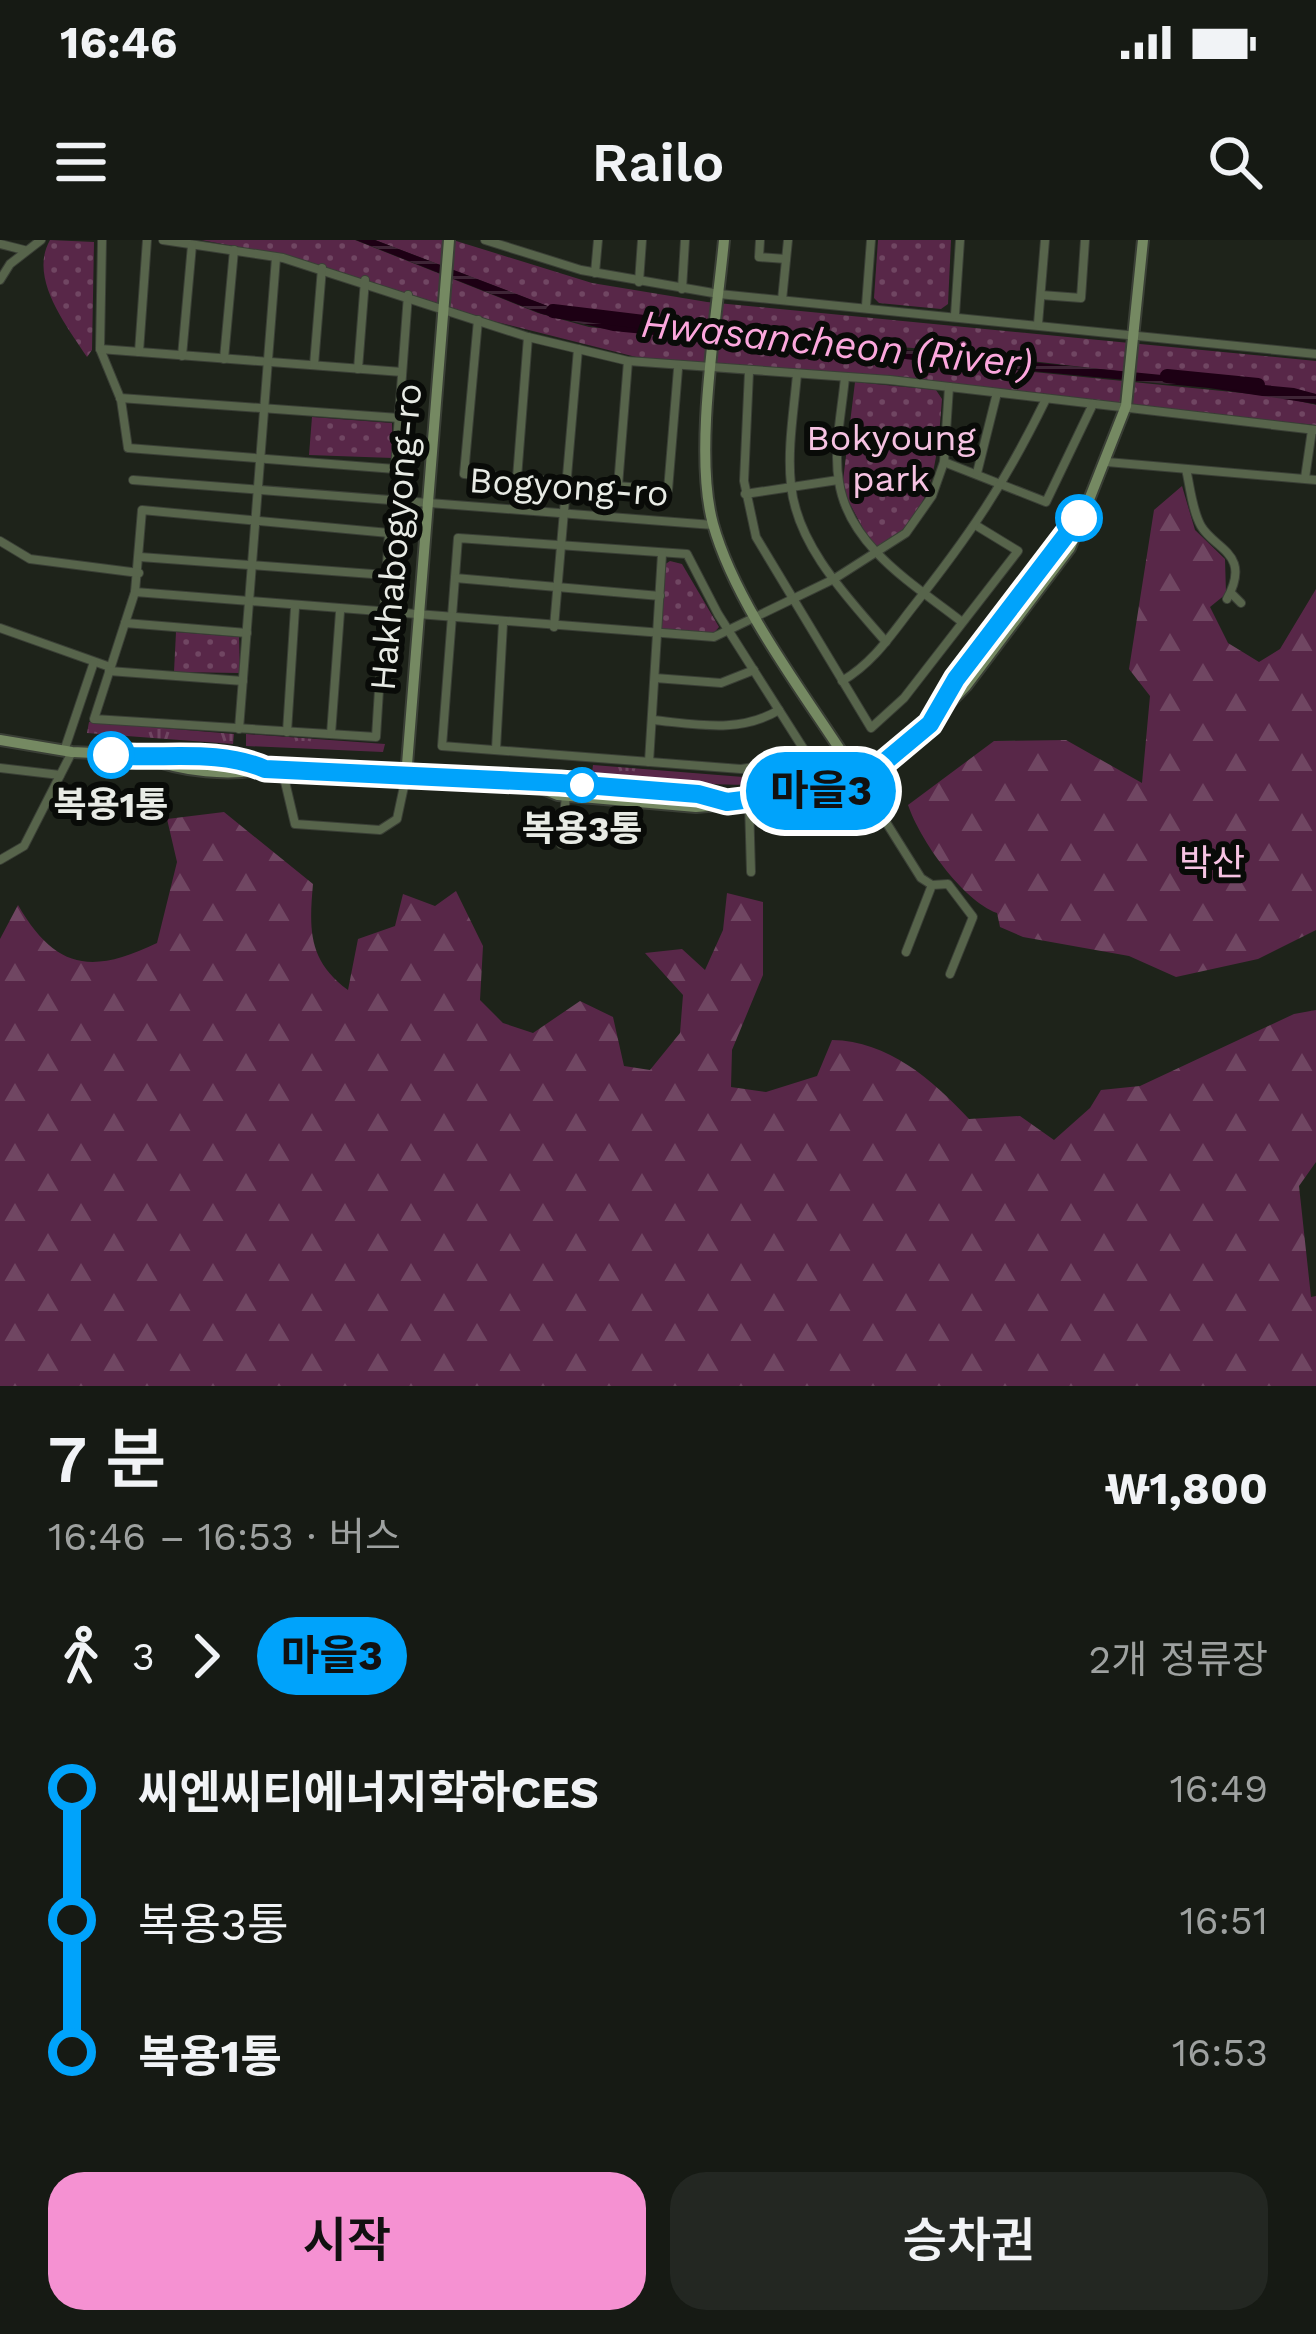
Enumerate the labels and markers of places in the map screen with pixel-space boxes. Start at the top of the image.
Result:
unlabelled marker [1057,496,1101,540]
marker: 복용1통 [89,733,133,777]
marker: 복용3통 [566,769,598,801]
place label: 복용1통 [54,784,168,826]
place label: 복용3통 [522,808,642,850]

